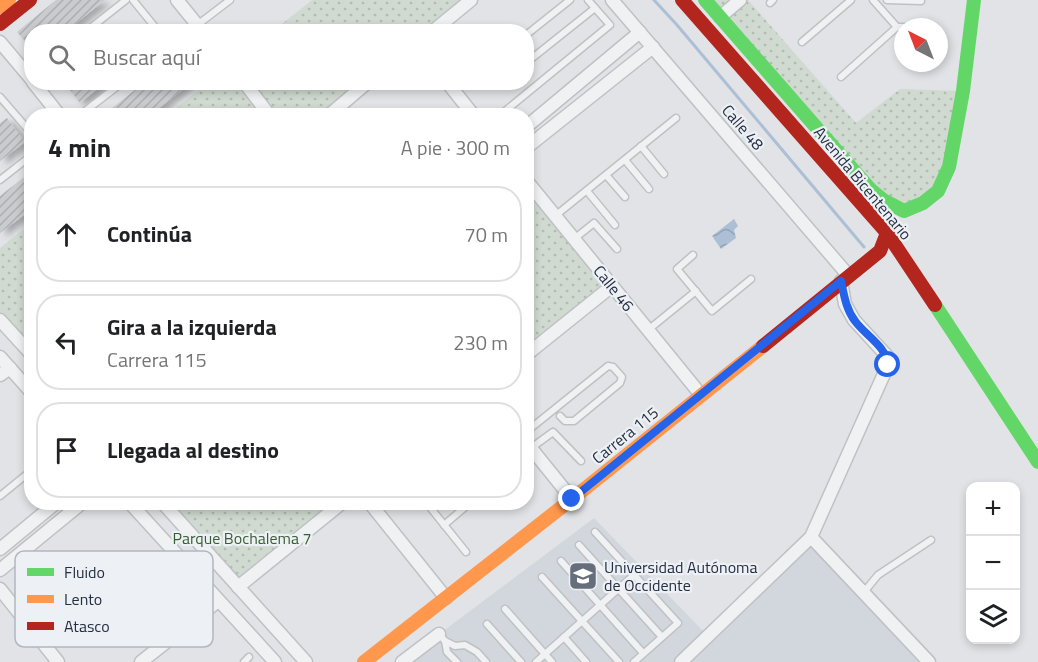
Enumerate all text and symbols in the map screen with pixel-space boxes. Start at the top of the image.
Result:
north arrow [894,18,948,72]
search box [24,24,534,90]
text: Buscar aquí [93,40,201,74]
icon: search [45,41,78,74]
street label: Calle 48 [716,99,770,155]
street label: Avenida Bicentenario [808,121,918,245]
text: 4 min [48,128,111,167]
text: A pie · 300 m [401,132,510,163]
text: Continúa [107,217,192,251]
icon: ahead [50,218,83,251]
text: 70 m [464,219,508,250]
street label: Calle 46 [588,260,640,316]
text: Gira a la izquierda [107,310,277,344]
icon: left [50,326,83,359]
text: 230 m [453,327,508,358]
text: Carrera 115 [107,344,207,375]
route start [874,351,900,377]
street label: Carrera 115 [586,401,664,469]
text: Llegada al destino [107,433,279,467]
icon: arrive [50,434,83,467]
map controls [966,482,1020,644]
button: + [966,482,1020,536]
route end [558,485,584,511]
park label: Parque Bochalema 7 [173,526,311,550]
button: − [966,536,1020,590]
legend [15,551,213,647]
place label: Universidad Autónoma de Occidente [604,555,758,597]
text: Fluido [64,560,105,584]
school or university icon: Universidad Autónoma de Occidente [567,560,599,592]
text: Lento [64,587,102,611]
button: layers [966,590,1020,644]
text: Atasco [64,614,110,638]

